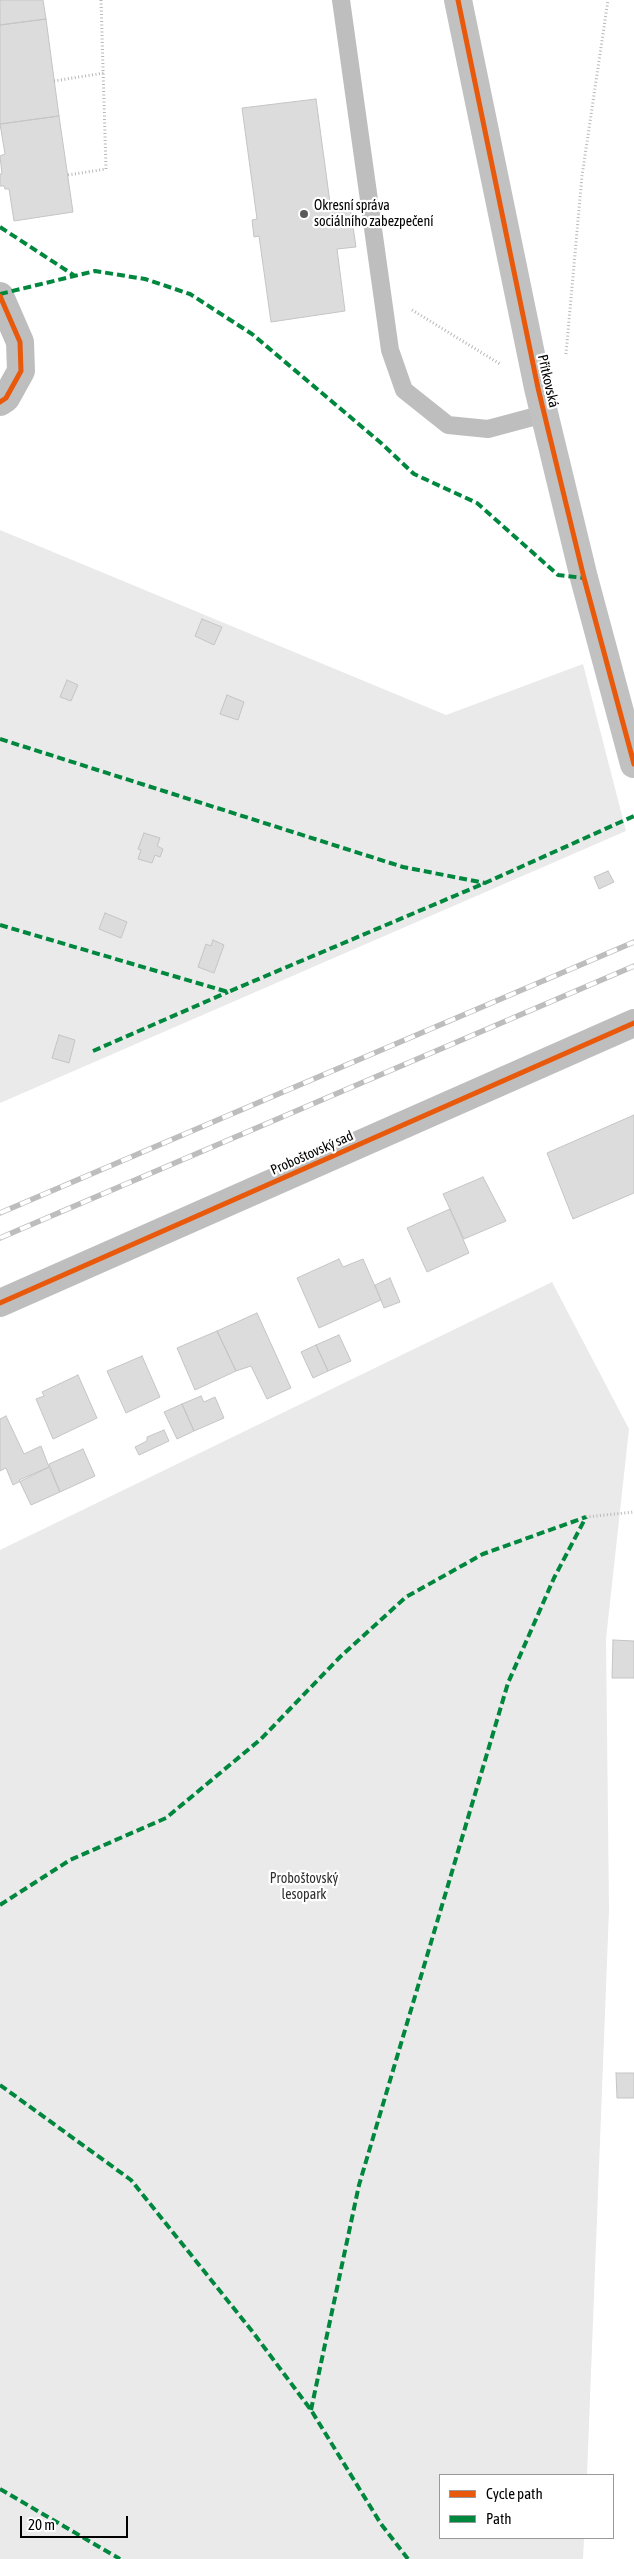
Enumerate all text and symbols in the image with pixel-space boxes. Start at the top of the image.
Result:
place label: Okresní správa sociálního zabezpečení [314,198,433,230]
marker: Okresní správa sociálního zabezpečení [298,208,310,220]
street label: Přítkovská [534,353,562,409]
street label: Proboštovský sad [268,1127,356,1179]
park label: Proboštovský lesopark [270,1871,338,1904]
legend [439,2474,614,2539]
text: Cycle path [486,2485,543,2502]
scale bar [22,2506,130,2538]
text: Path [486,2510,512,2527]
text: 20 m [28,2516,55,2533]

